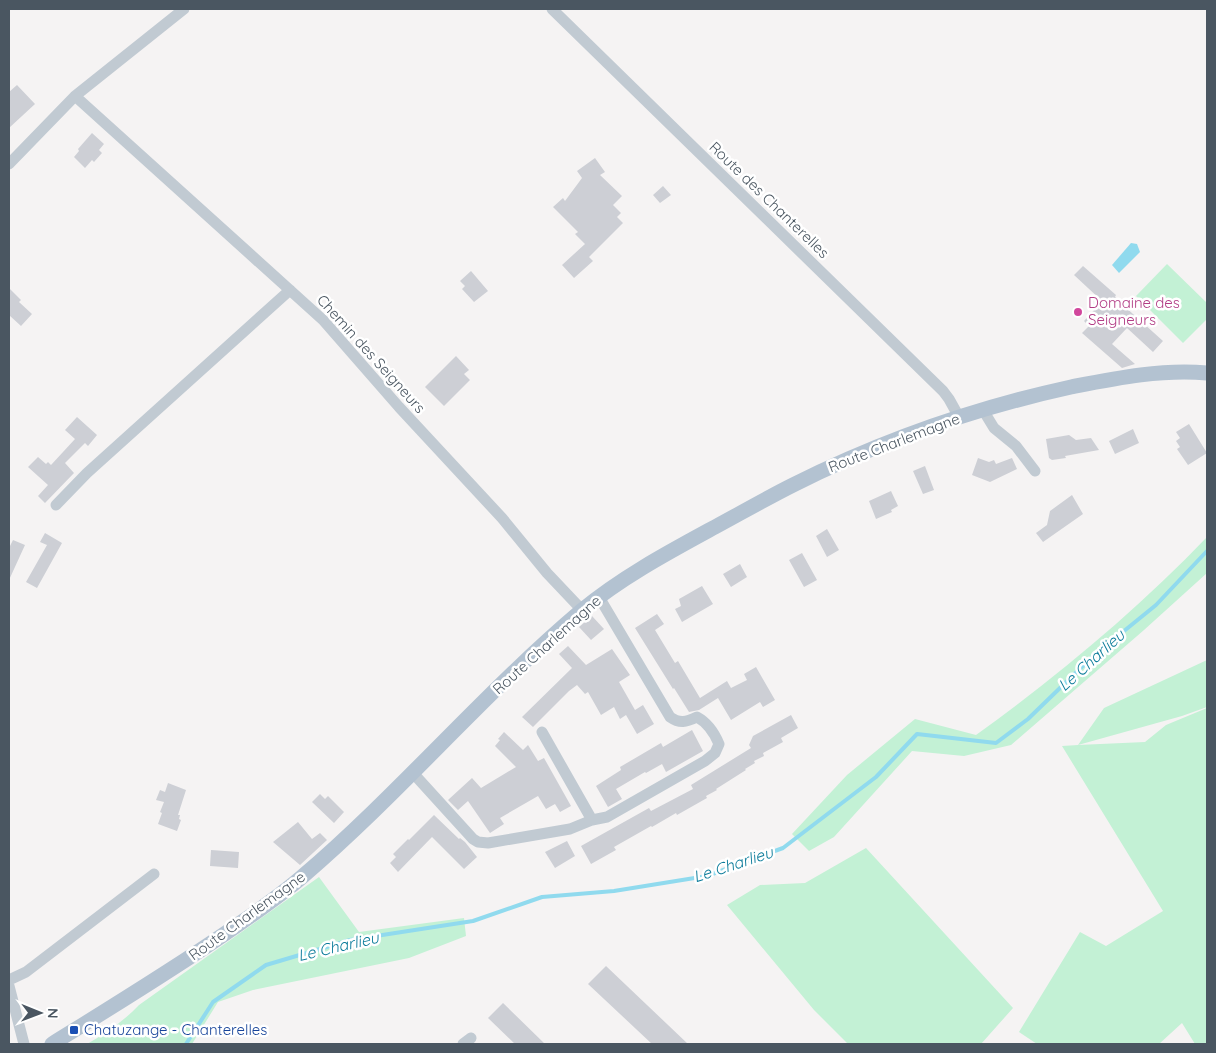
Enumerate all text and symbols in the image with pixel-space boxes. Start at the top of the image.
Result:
street label: Route des Chanterelles [705,137,833,262]
street label: Chemin des Seigneurs [313,290,430,417]
place label: Domaine des Seigneurs [1088,293,1180,329]
marker: Domaine des Seigneurs [1072,306,1084,318]
street label: Route Charlemagne [825,409,962,476]
street label: Route Charlemagne [489,591,605,698]
water label: Le Charlieu [1054,624,1129,695]
water label: Le Charlieu [691,841,776,886]
street label: Route Charlemagne [185,867,309,964]
water label: Le Charlieu [296,927,381,965]
north arrow [15,988,65,1038]
text: N [44,1008,62,1019]
place label: Chatuzange - Chanterelles [84,1020,267,1039]
marker: Chatuzange - Chanterelles [68,1024,80,1036]

